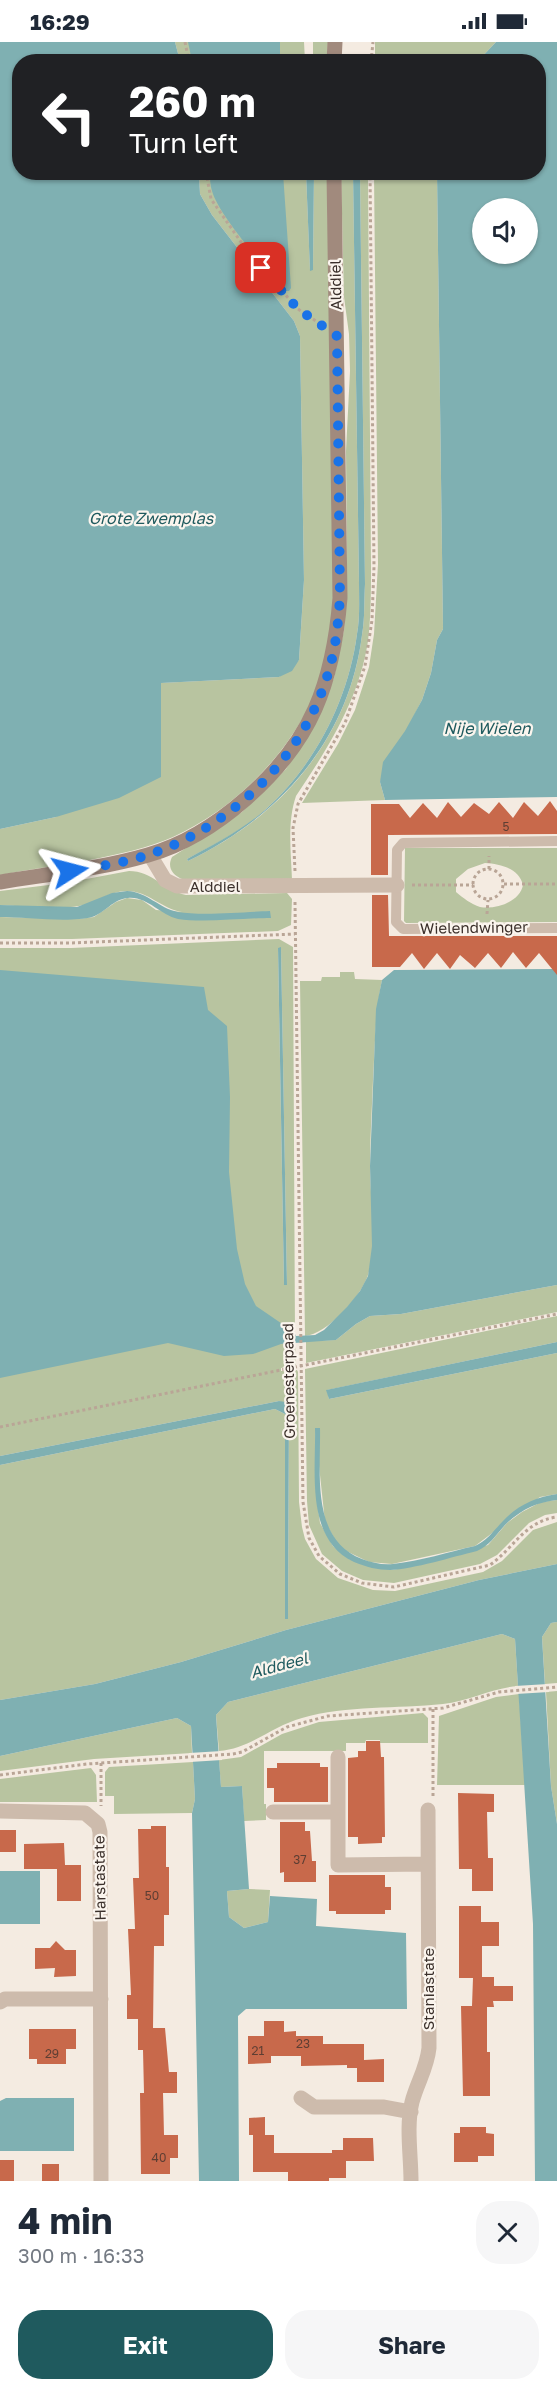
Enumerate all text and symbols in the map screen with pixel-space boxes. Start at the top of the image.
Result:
text: 16:29 [30,8,90,35]
text: 260 m [129,76,256,126]
icon: left [30,78,108,156]
text: Turn left [129,127,238,159]
map controls [472,198,538,264]
button: sound [472,198,538,264]
pin [235,242,286,293]
icon: arrive [244,251,277,284]
street label: Alddiel [326,259,344,310]
water label: Grote Zwemplas [89,508,215,528]
water label: Nije Wielen [443,718,532,738]
house number: 5 [503,819,510,834]
position arrow [38,839,102,903]
street label: Alddiel [190,877,240,895]
street label: Wielendwinger [420,917,528,937]
street label: Groenesterpaad [278,1323,298,1439]
water label: Alddeel [248,1648,311,1682]
street label: Harstastate [89,1835,109,1921]
house number: 37 [293,1852,307,1867]
house number: 50 [145,1888,159,1903]
street label: Staniastate [419,1947,437,2030]
house number: 23 [296,2036,310,2051]
house number: 21 [252,2043,265,2058]
house number: 29 [45,2046,59,2061]
house number: 40 [152,2150,166,2165]
text: 4 min [18,2199,113,2242]
button: close [476,2201,539,2264]
text: 300 m · 16:33 [18,2243,144,2267]
button: Exit [18,2310,273,2379]
button: Share [285,2310,539,2379]

